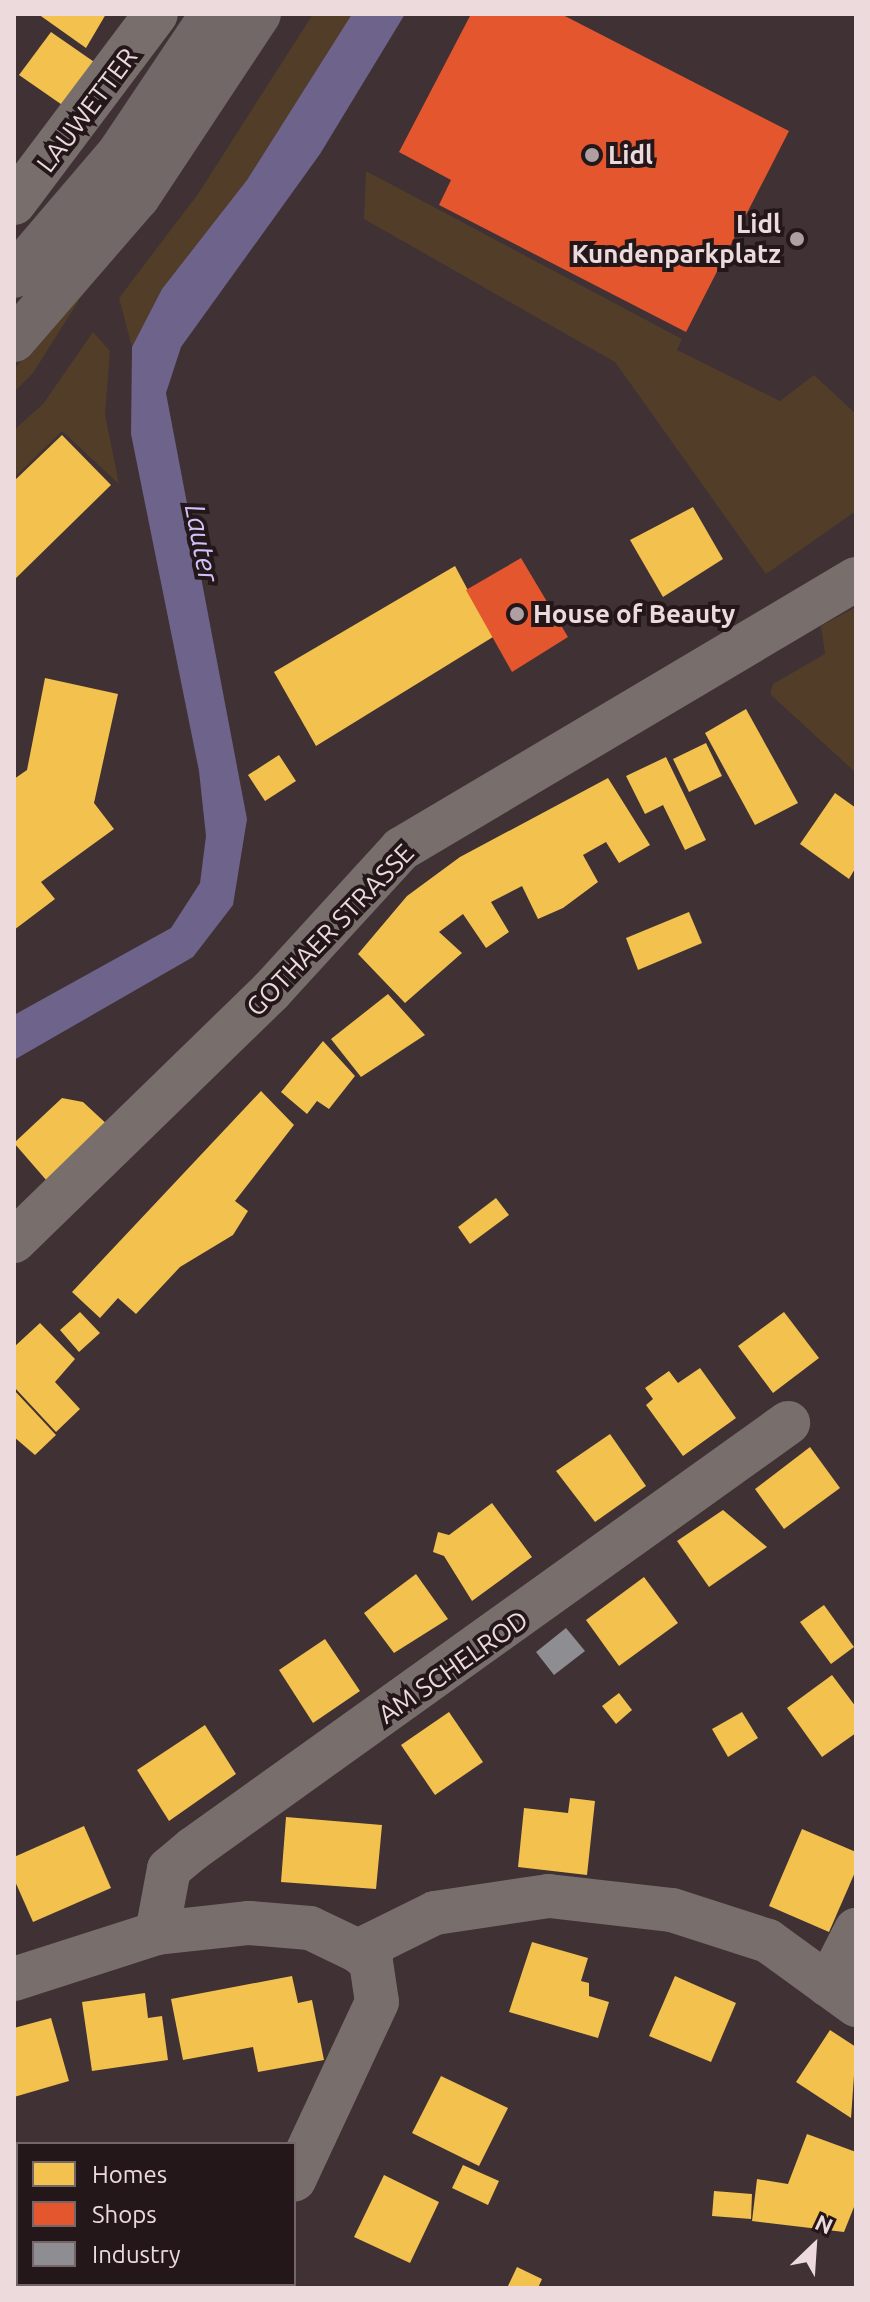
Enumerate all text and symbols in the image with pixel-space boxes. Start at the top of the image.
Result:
street label: LAUWETTER [30,42,144,178]
place label: Lidl [608,139,653,171]
marker: Lidl [583,146,601,164]
place label: Lidl Kundenparkplatz [571,208,781,270]
marker: Lidl Kundenparkplatz [788,230,806,248]
water label: Lauter [178,501,226,585]
place label: House of Beauty [533,598,735,630]
marker: House of Beauty [508,605,526,623]
street label: GOTHAER STRASSE [240,837,420,1023]
street label: AM SCHELROD [372,1604,534,1730]
legend [16,2142,296,2286]
text: Homes [92,2161,167,2188]
text: Shops [92,2201,157,2228]
north arrow [774,2206,854,2286]
text: N [812,2209,837,2239]
text: Industry [92,2241,181,2268]

